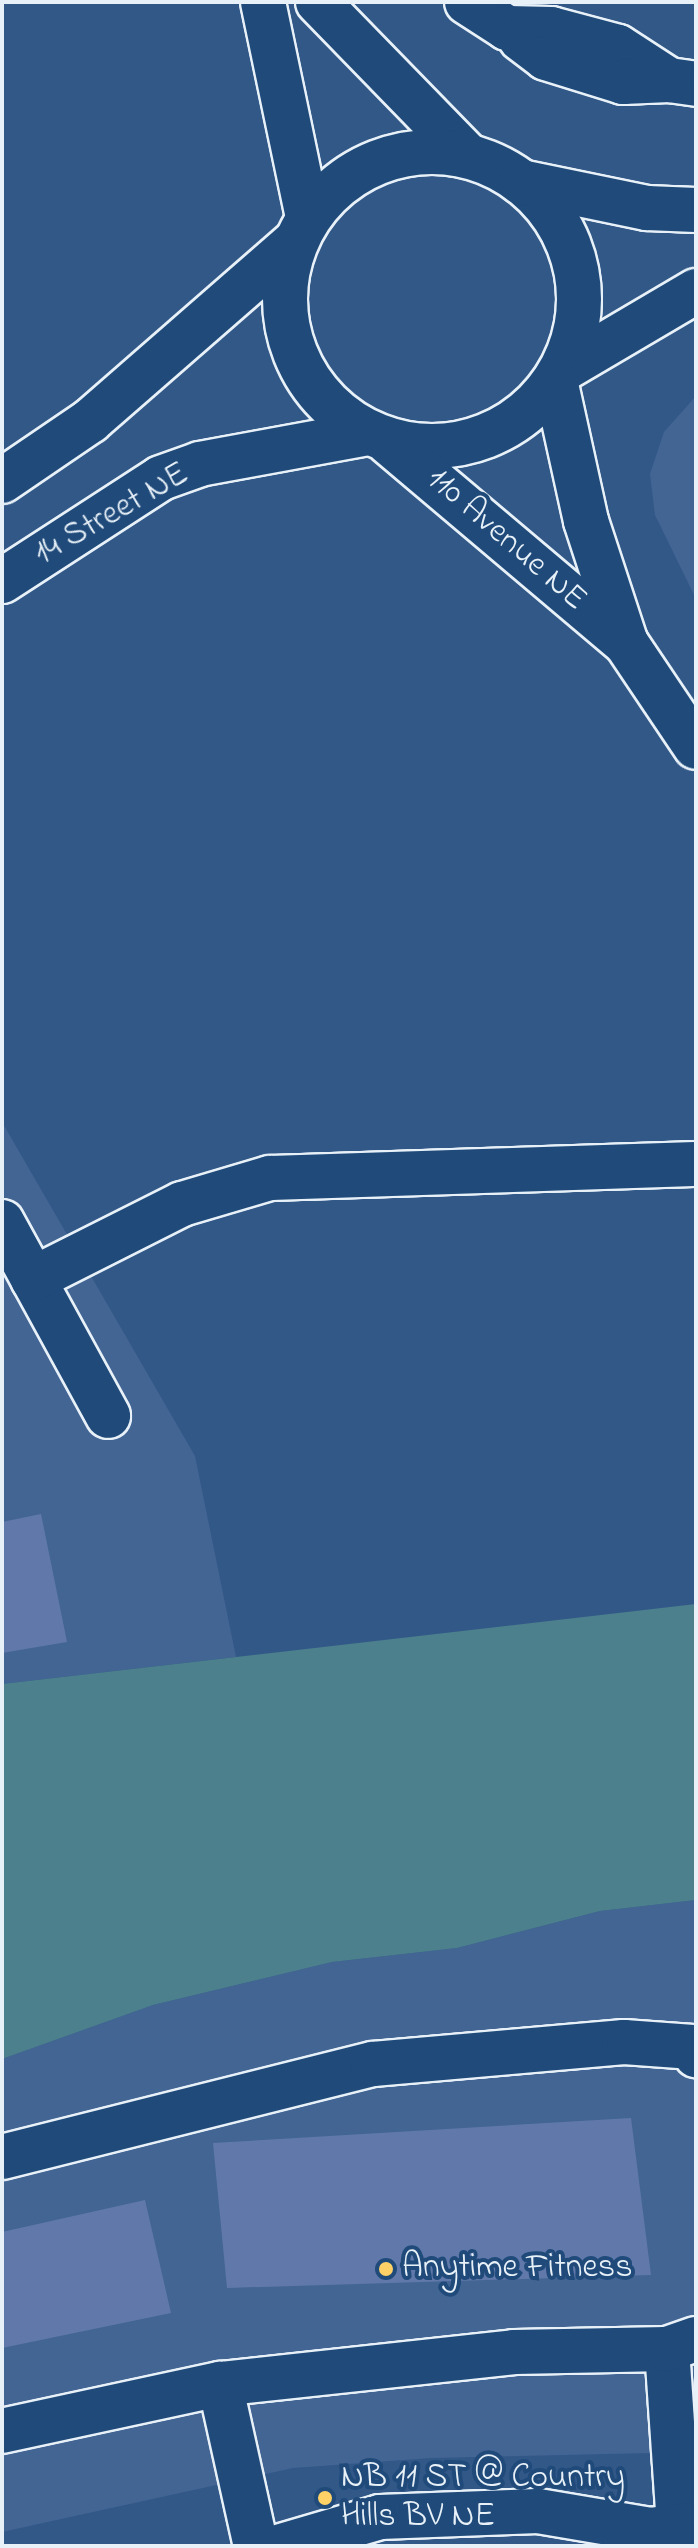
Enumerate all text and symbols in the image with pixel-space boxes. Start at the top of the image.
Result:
street label: 14 Street NE [28,455,196,575]
street label: 110 Avenue NE [418,459,594,621]
place label: Anytime Fitness [402,2249,632,2289]
marker: Anytime Fitness [377,2260,395,2278]
place label: NB 11 ST @ Country Hills BV NE [341,2458,625,2538]
marker: NB 11 ST @ Country Hills BV NE [316,2489,334,2507]

